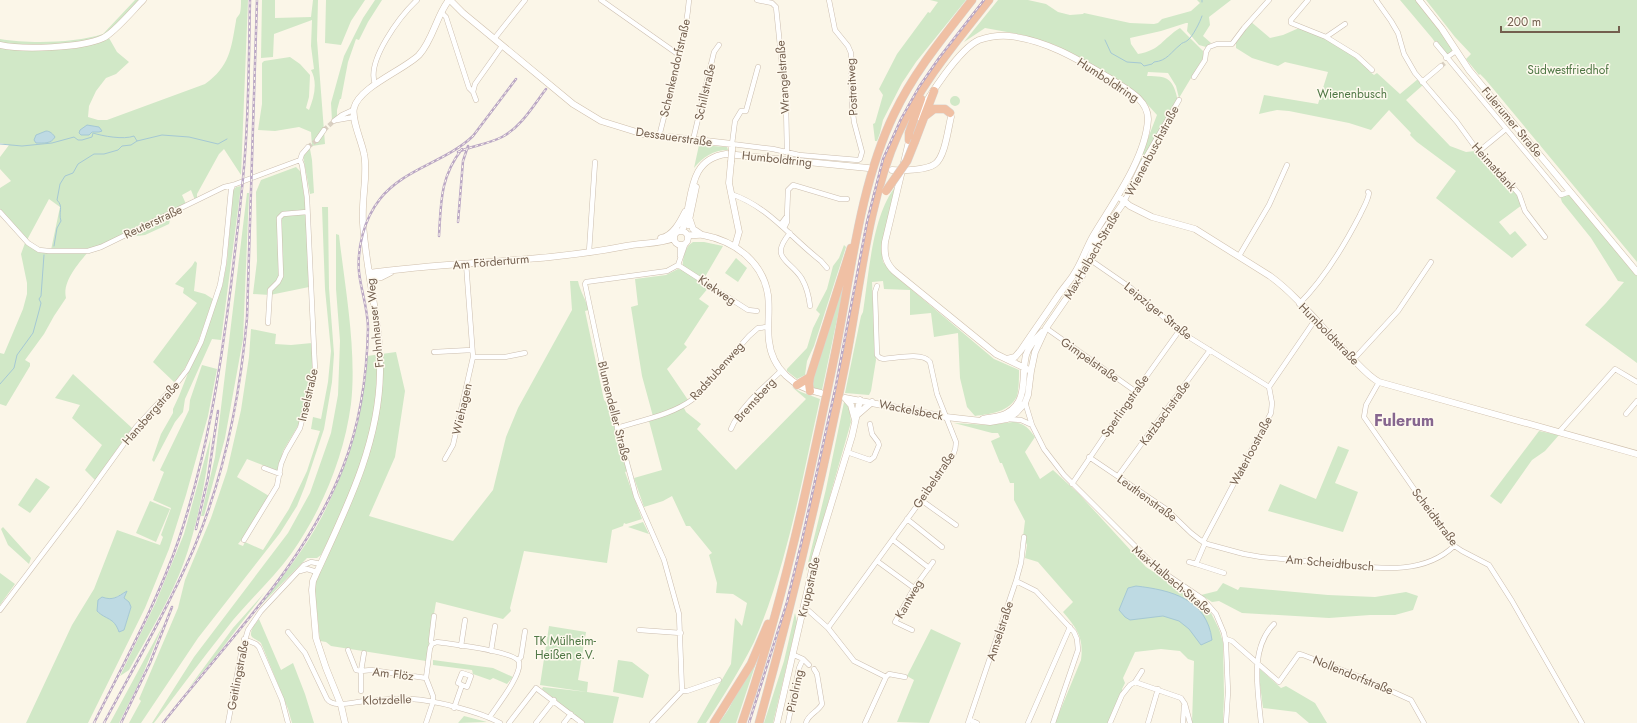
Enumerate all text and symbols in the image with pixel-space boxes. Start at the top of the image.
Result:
scale bar [1501,8,1619,34]
text: 200 m [1507,13,1541,31]
street label: Schenkendorfstraße [655,17,695,119]
street label: Wrangelstraße [771,40,795,114]
street label: Humboldtring [1074,53,1142,107]
street label: Postreitweg [842,58,862,116]
park label: Südwestfriedhof [1527,61,1609,79]
street label: Schillstraße [690,62,720,122]
street label: Fulerumer Straße [1477,83,1547,161]
park label: Wienenbusch [1317,85,1387,103]
street label: Wienenbuschstraße [1120,102,1184,200]
street label: Dessauerstraße [635,123,713,151]
street label: Heimatdank [1467,139,1521,196]
street label: Humboldtring [741,146,813,172]
street label: Reuterstraße [121,201,185,243]
street label: Max-Halbach-Straße [1059,207,1125,303]
street label: Am Förderturm [452,250,530,274]
street label: Kiekweg [694,271,740,309]
street label: Frohnhauser Weg [361,277,389,369]
street label: Leipziger Straße [1120,278,1196,344]
street label: Humboldtstraße [1295,299,1363,369]
street label: Gimpelstraße [1057,333,1123,387]
street label: Radstubenweg [686,338,748,404]
street label: Blumendeller Straße [593,359,635,463]
street label: Inselstraße [293,367,323,423]
street label: Sperlingstraße [1097,371,1153,441]
street label: Bremsberg [730,374,780,426]
street label: Hansbergstraße [118,377,184,449]
street label: Katzbachstraße [1135,377,1195,449]
street label: Wiehagen [447,381,477,437]
street label: Wackelsbeck [877,395,945,425]
district label: Fulerum [1374,409,1434,432]
street label: Waterloostraße [1225,413,1277,489]
street label: Geibelstraße [908,448,960,512]
street label: Leuthenstraße [1113,470,1181,526]
street label: Scheidtstraße [1407,484,1463,550]
street label: Max-Halbach-Straße [1128,541,1216,619]
street label: Am Scheidtbusch [1285,550,1375,576]
street label: Kruppstraße [793,555,825,619]
street label: Kantweg [891,576,927,622]
street label: Amselstraße [982,599,1018,663]
park label: TK Mülheim- Heißen e.V. [534,632,597,664]
street label: Geitlingstraße [222,638,254,712]
street label: Nollendorfstraße [1310,651,1396,699]
street label: Am Flöz [371,663,415,686]
street label: Pirolring [782,668,808,714]
street label: Klotzdelle [362,690,412,710]

